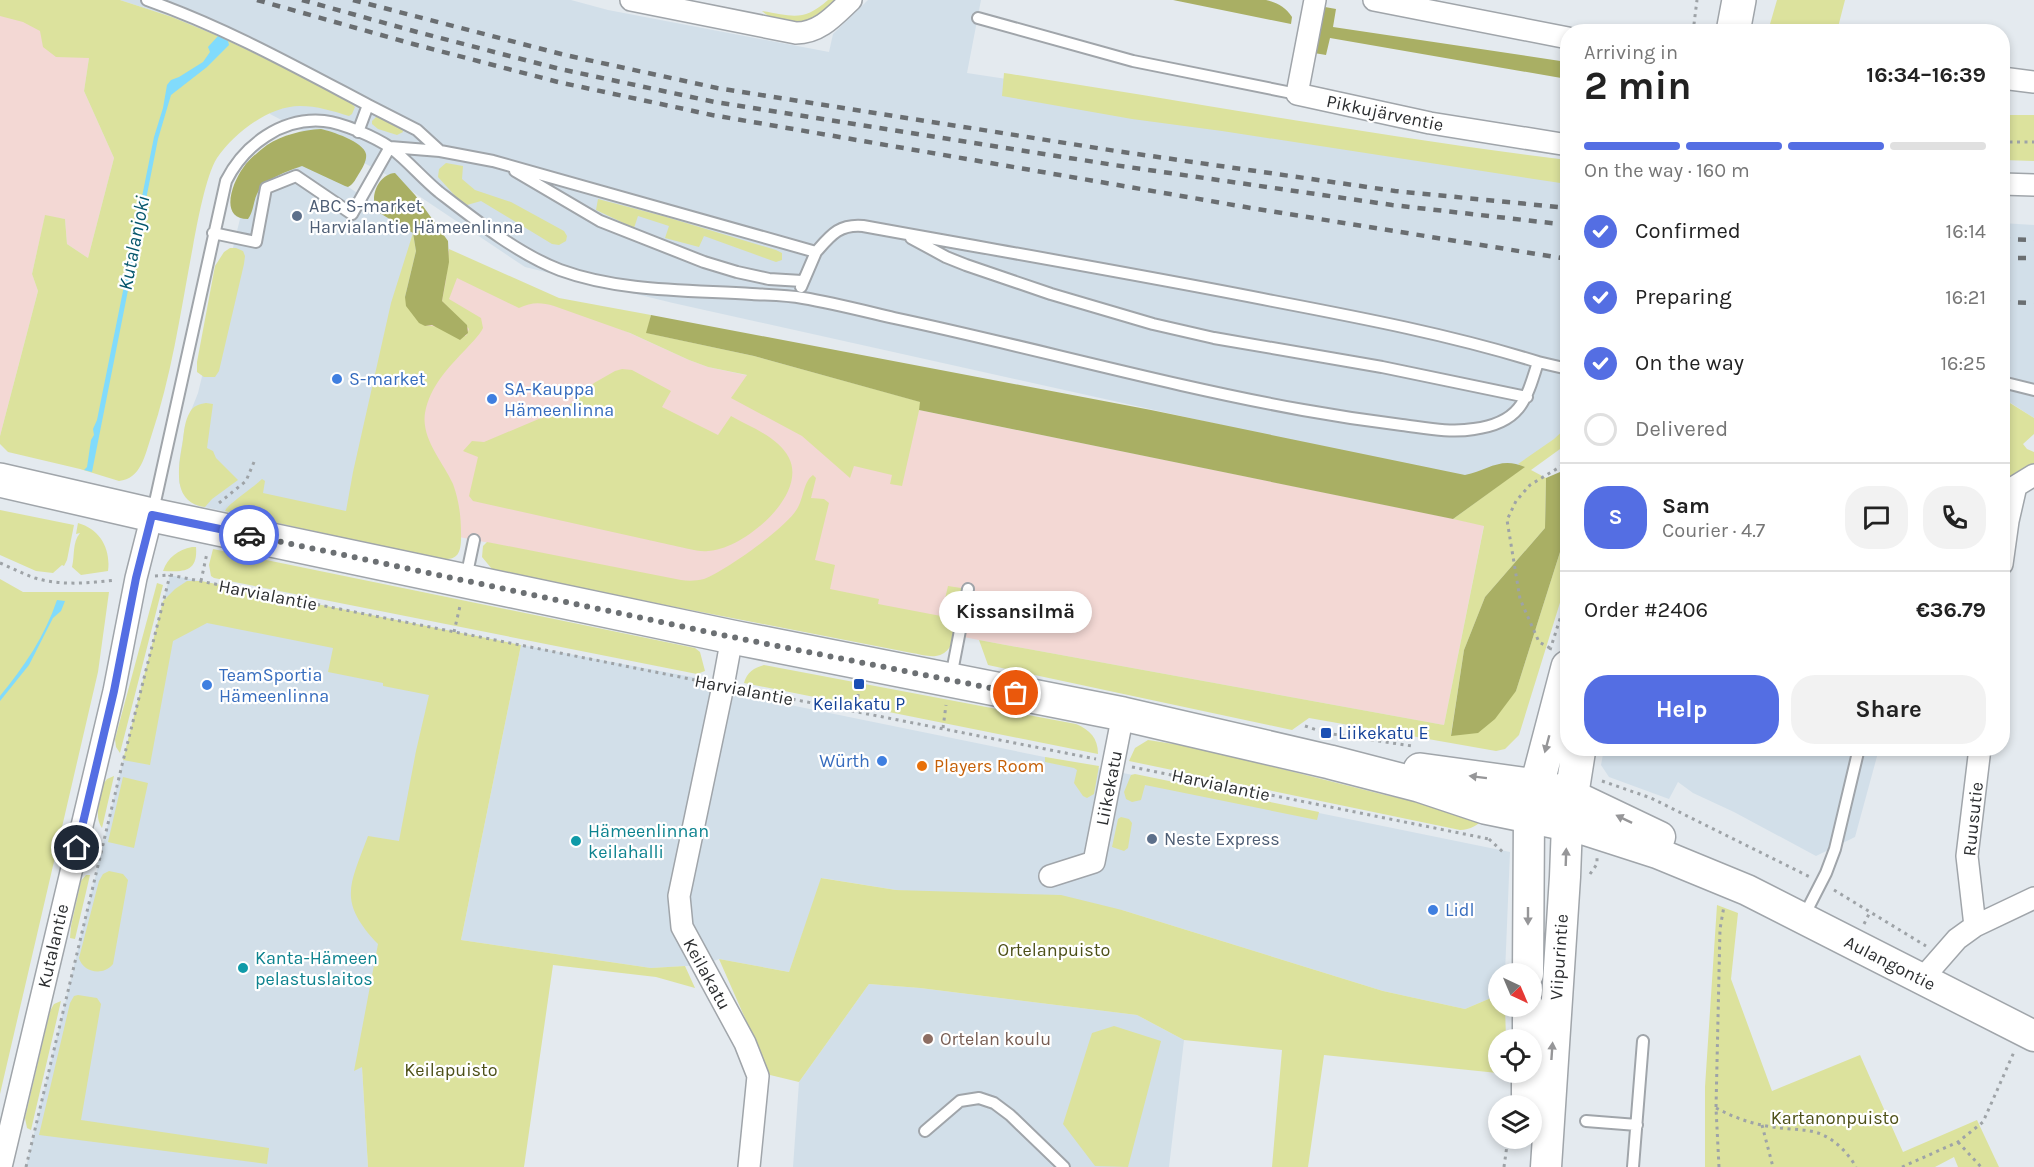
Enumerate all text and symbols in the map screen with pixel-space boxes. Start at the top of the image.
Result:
text: Arriving in [1584,41,1678,64]
text: 16:34–16:39 [1866,62,1986,88]
text: 2 min [1584,63,1692,109]
street label: Pikkujärventie [1324,90,1446,136]
text: On the way · 160 m [1584,159,1750,182]
water label: Kutalanjoki [114,194,154,292]
place label: ABC S-market Harvialantie Hämeenlinna [309,195,523,238]
marker: ABC S-market Harvialantie Hämeenlinna [290,209,304,223]
icon: check [1584,215,1617,248]
text: Confirmed [1635,218,1741,244]
text: 16:14 [1946,220,1986,243]
icon: check [1584,281,1617,314]
text: Preparing [1635,284,1732,310]
text: 16:21 [1945,286,1986,309]
icon: check [1584,347,1617,380]
text: On the way [1635,350,1744,376]
text: 16:25 [1940,352,1986,375]
place label: S-market [349,368,426,390]
marker: S-market [330,372,344,386]
place label: SA-Kauppa Hämeenlinna [504,378,614,421]
marker: SA-Kauppa Hämeenlinna [485,392,499,406]
text: Delivered [1635,416,1728,442]
button: chat [1845,486,1908,549]
button: phone [1923,486,1986,549]
text: Sam [1662,493,1710,519]
text: S [1608,504,1623,530]
courier [219,505,279,565]
icon: car [233,519,266,552]
text: Courier · 4.7 [1662,519,1765,542]
street label: Harvialantie [217,575,319,615]
callout: Kissansilmä [940,591,1092,633]
text: Order #2406 [1584,597,1708,623]
text: €36.79 [1916,597,1986,623]
text: Kissansilmä [956,600,1075,623]
place label: TeamSportia Hämeenlinna [219,664,329,707]
pin [990,667,1041,718]
street label: Harvialantie [693,670,795,710]
button: Help [1584,675,1779,744]
button: Share [1791,675,1986,744]
icon: bag [999,676,1032,709]
marker: Keilakatu P [852,677,866,691]
marker: TeamSportia Hämeenlinna [200,678,214,692]
place label: Keilakatu P [813,693,905,715]
place label: Liikekatu E [1338,722,1429,744]
marker: Liikekatu E [1319,726,1333,740]
one-way arrow [1542,735,1552,753]
street label: Liikekatu [1091,748,1127,828]
place label: Würth [819,750,870,772]
marker: Würth [875,754,889,768]
place label: Players Room [934,755,1044,777]
marker: Players Room [915,759,929,773]
street label: Harvialantie [1170,764,1272,806]
one-way arrow [1469,773,1488,782]
street label: Ruusutie [1958,781,1988,857]
one-way arrow [1615,815,1632,824]
place label: Hämeenlinnan keilahalli [588,820,709,863]
pin [51,822,102,873]
place label: Neste Express [1164,828,1280,850]
icon: home [60,831,93,864]
marker: Neste Express [1145,832,1159,846]
marker: Hämeenlinnan keilahalli [569,834,583,848]
one-way arrow [1561,847,1570,866]
place label: Lidl [1445,899,1474,921]
street label: Kutalantie [33,902,73,990]
marker: Lidl [1426,903,1440,917]
one-way arrow [1523,907,1533,926]
street label: Viipurintie [1545,913,1573,1001]
street label: Aulangontie [1841,931,1939,995]
street label: Keilakatu [678,934,736,1014]
park label: Ortelanpuisto [998,939,1110,961]
place label: Kanta-Hämeen pelastuslaitos [255,947,378,990]
marker: Kanta-Hämeen pelastuslaitos [236,961,250,975]
north arrow [1488,963,1542,1017]
map controls [1488,963,1542,1149]
place label: Ortelan koulu [940,1028,1051,1050]
button: locate [1488,1029,1542,1083]
marker: Ortelan koulu [921,1032,935,1046]
one-way arrow [1548,1042,1557,1061]
park label: Keilapuisto [404,1059,498,1081]
button: layers [1488,1095,1542,1149]
park label: Kartanonpuisto [1771,1107,1899,1129]

